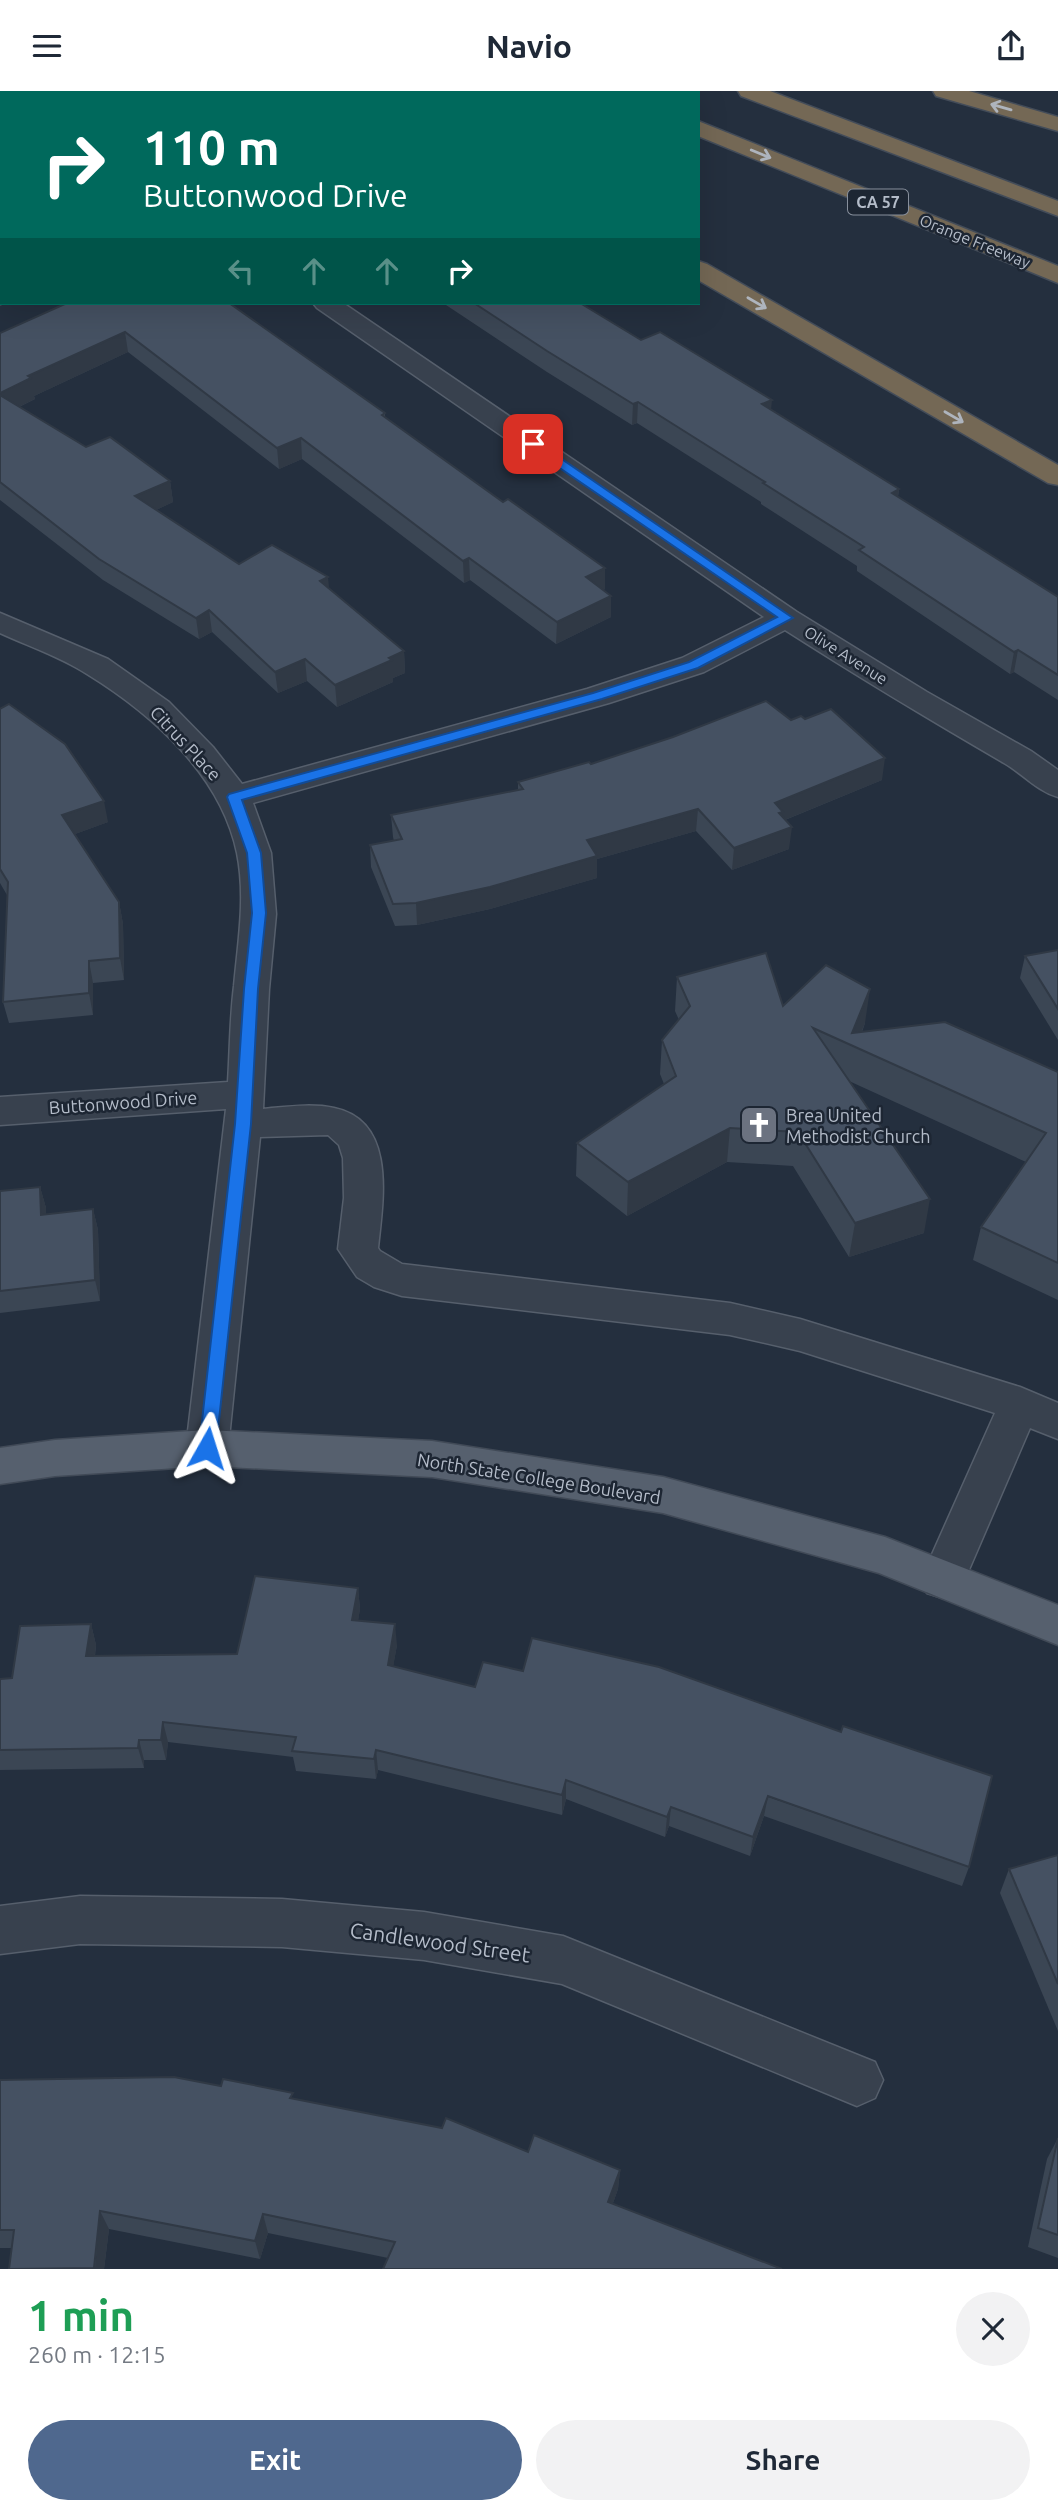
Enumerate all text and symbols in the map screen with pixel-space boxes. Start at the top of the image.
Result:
icon: menu [28,27,66,65]
icon: share [992,27,1030,65]
text: Navio [486,28,572,64]
one-way arrow [990,100,1012,113]
icon: right [28,119,119,210]
text: 110 m [143,119,280,174]
one-way arrow [750,148,772,161]
text: Buttonwood Drive [143,177,408,213]
road number: CA 57 [848,190,908,215]
street label: Orange Freeway [917,211,1033,271]
icon: left [222,252,260,290]
icon: ahead [295,252,333,290]
icon: ahead [368,252,406,290]
icon: right [441,252,479,290]
one-way arrow [747,296,767,310]
one-way arrow [944,410,964,424]
pin [503,414,563,474]
icon: arrive [514,425,552,463]
street label: Olive Avenue [801,622,891,688]
street label: Citrus Place [146,702,226,784]
street label: Buttonwood Drive [48,1087,198,1117]
church icon: Brea United Methodist Church [738,1104,780,1146]
place label: Brea United Methodist Church [786,1105,930,1146]
position arrow [170,1411,244,1485]
street label: North State College Boulevard [416,1449,662,1507]
street label: Candlewood Street [348,1917,532,1967]
text: 1 min [28,2292,134,2339]
button: close [956,2292,1030,2366]
text: 260 m · 12:15 [28,2342,166,2367]
button: Exit [28,2420,522,2500]
button: Share [536,2420,1030,2500]

